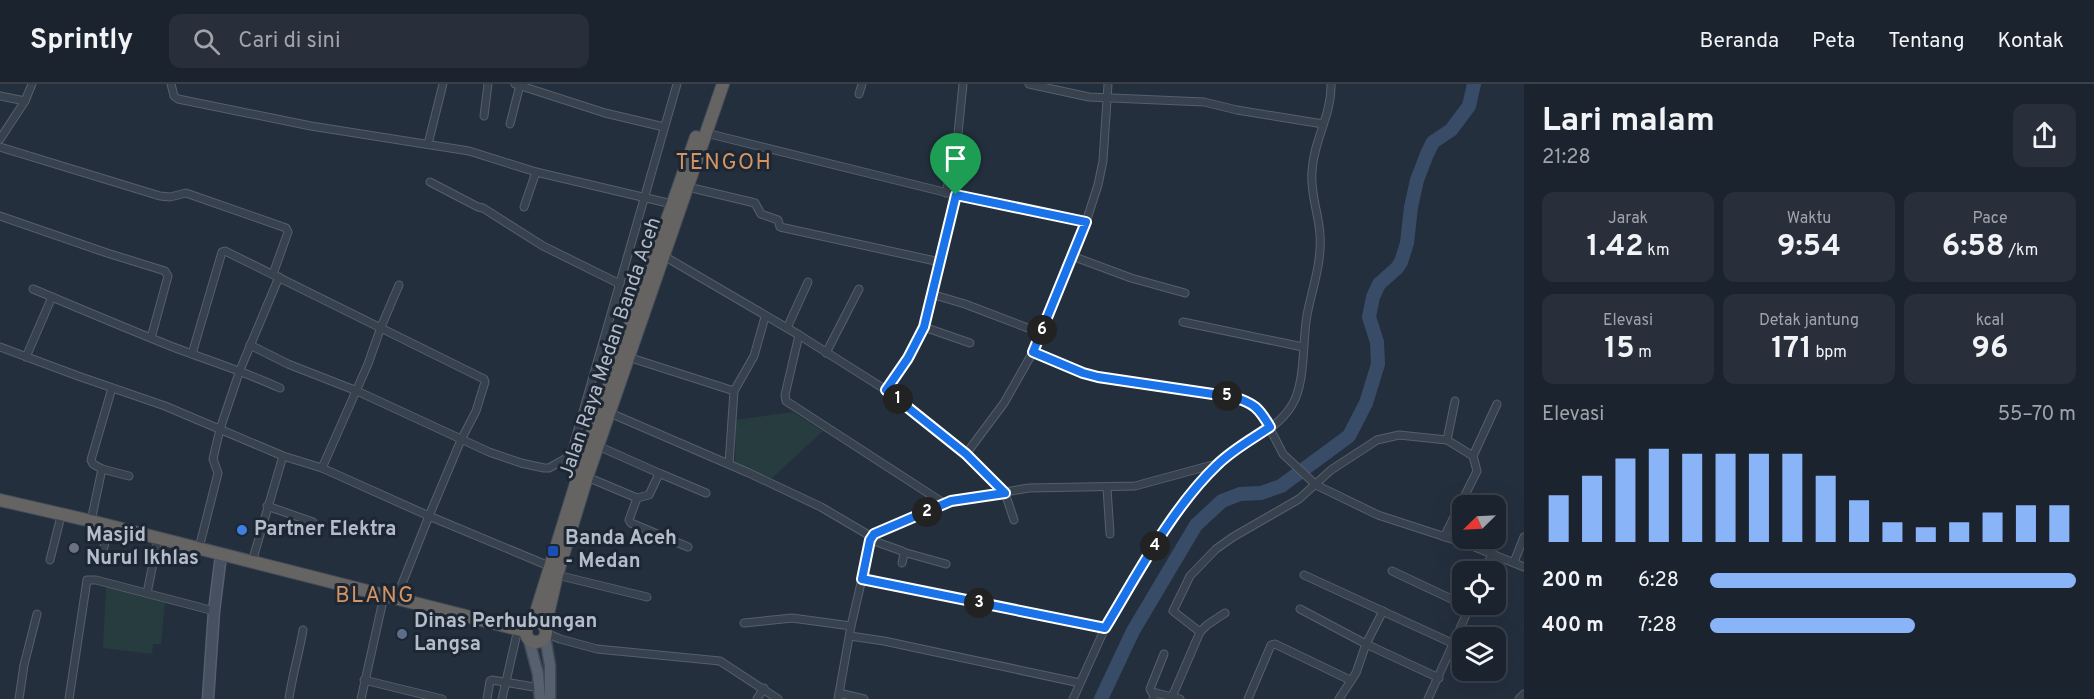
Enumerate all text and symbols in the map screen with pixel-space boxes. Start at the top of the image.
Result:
search box [169,14,589,68]
text: Sprintly [30,23,133,59]
icon: search [190,25,223,58]
text: Cari di sini [238,28,341,55]
text: Beranda [1700,28,1779,55]
text: Peta [1812,28,1855,55]
text: Tentang [1888,28,1965,55]
text: Kontak [1998,28,2064,55]
text: Lari malam [1542,101,1715,143]
button: share [2013,104,2076,167]
pin [930,133,981,195]
icon: arrive [939,142,972,175]
text: 21:28 [1542,145,1591,171]
district label: TENGOH [676,150,772,177]
text: Jarak [1608,209,1648,229]
text: Waktu [1787,209,1831,229]
text: Pace [1972,209,2008,229]
street label: Jalan Raya Medan Banda Aceh [554,214,668,482]
text: 1.42 [1587,229,1644,266]
text: 9:54 [1777,229,1841,266]
text: 6:58 [1942,229,2005,266]
text: km [1644,241,1669,261]
text: /km [2005,241,2038,261]
text: Elevasi [1603,311,1653,331]
text: Detak jantung [1759,311,1859,331]
text: kcal [1976,311,2004,331]
pin: 6 [1027,315,1057,345]
text: 6 [1037,320,1047,340]
text: 15 [1604,331,1635,368]
text: 171 [1771,331,1812,368]
text: 96 [1972,331,2008,368]
text: m [1635,343,1652,363]
text: bpm [1812,343,1847,363]
pin: 5 [1212,381,1242,411]
pin: 1 [883,384,913,414]
text: 5 [1222,386,1232,406]
text: 1 [895,389,901,409]
text: Elevasi [1542,402,1604,428]
text: 55–70 m [1998,402,2076,428]
north arrow [1452,495,1506,549]
map controls [1452,495,1506,681]
pin: 2 [912,497,942,527]
text: 2 [922,502,932,522]
place label: Partner Elektra [254,517,396,543]
place label: Masjid Nurul Ikhlas [86,523,199,572]
marker: Partner Elektra [235,523,249,537]
place label: Banda Aceh - Medan [565,526,677,575]
pin: 4 [1140,531,1170,561]
text: 4 [1150,536,1160,556]
marker: Masjid Nurul Ikhlas [67,541,81,555]
marker: Banda Aceh - Medan [546,544,560,558]
button: locate [1452,561,1506,615]
text: 200 m [1542,568,1603,594]
text: 6:28 [1638,568,1679,594]
district label: BLANG [335,583,415,610]
pin: 3 [964,588,994,618]
text: 3 [974,593,984,613]
place label: Dinas Perhubungan Langsa [414,609,597,658]
text: 400 m [1542,613,1604,639]
text: 7:28 [1638,613,1677,639]
marker: Dinas Perhubungan Langsa [395,627,409,641]
button: layers [1452,627,1506,681]

